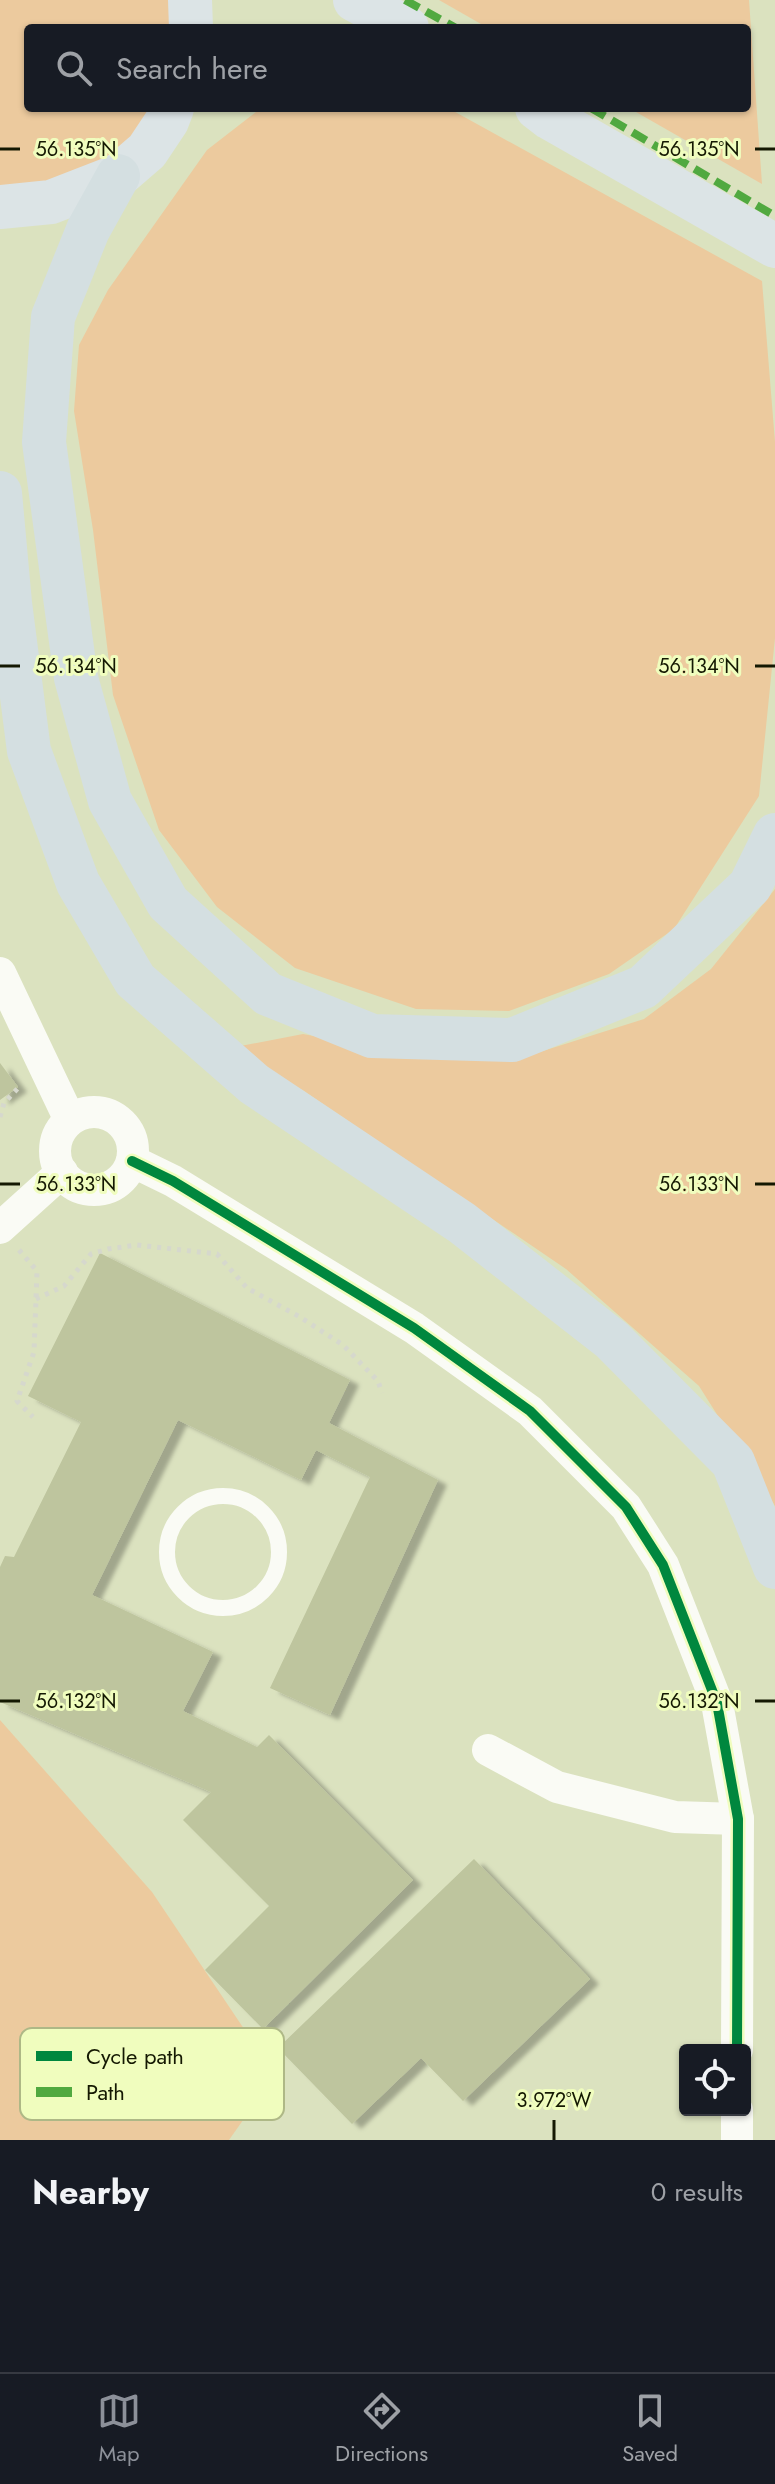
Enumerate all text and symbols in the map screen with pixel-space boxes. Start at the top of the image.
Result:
search box [24,24,751,112]
icon: search [52,46,96,90]
text: Search here [116,47,268,90]
text: 56.135°N [35,135,117,164]
text: 56.135°N [658,135,740,164]
text: 56.134°N [35,652,117,681]
text: 56.134°N [658,652,740,681]
text: 56.133°N [36,1170,116,1199]
text: 56.133°N [659,1170,739,1199]
text: 56.132°N [35,1687,117,1716]
text: 56.132°N [658,1687,740,1716]
legend [20,2028,284,2120]
text: Cycle path [86,2040,184,2072]
map controls [679,2044,751,2116]
button: locate [679,2044,751,2116]
text: Path [86,2076,125,2108]
text: 3.972°W [517,2086,592,2115]
text: Nearby [32,2168,149,2217]
text: 0 results [651,2173,743,2211]
tab: Map [97,2389,141,2469]
tab: Directions [335,2389,428,2469]
tab: Saved [622,2389,678,2469]

